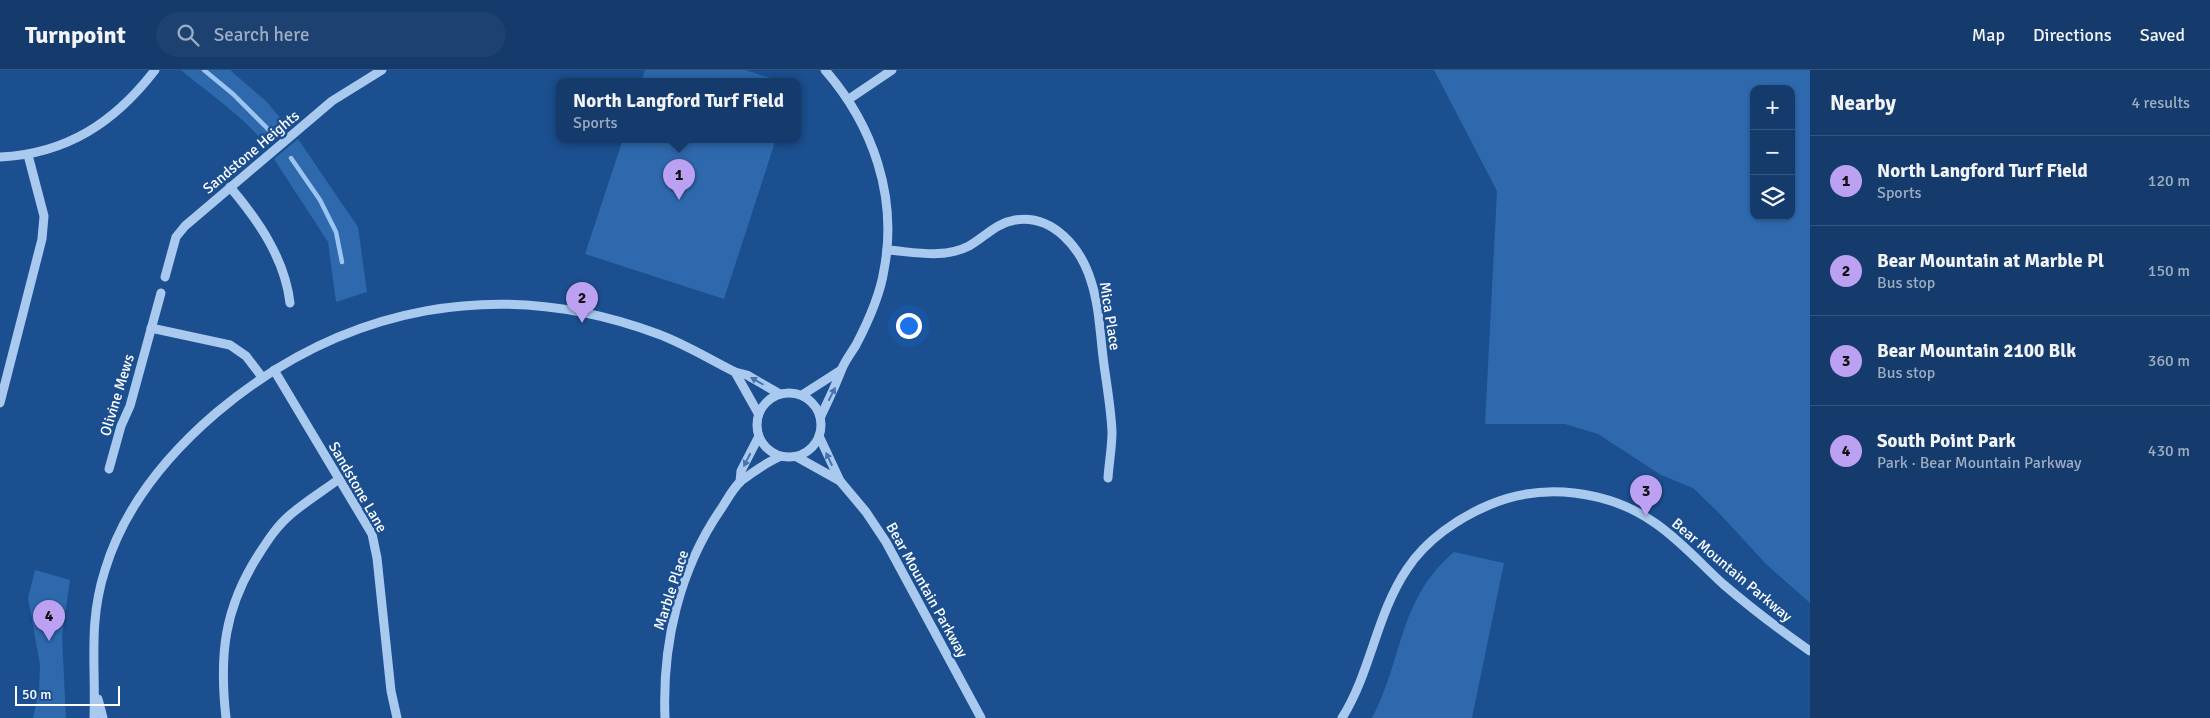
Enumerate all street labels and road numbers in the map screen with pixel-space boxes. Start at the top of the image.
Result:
street label: Sandstone Heights [199,106,303,198]
street label: Mica Place [1096,280,1124,352]
street label: Olivine Mews [96,351,138,438]
street label: Sandstone Lane [325,439,391,535]
street label: Bear Mountain Parkway [1668,514,1796,626]
street label: Bear Mountain Parkway [882,519,972,661]
street label: Marble Place [650,548,692,632]

